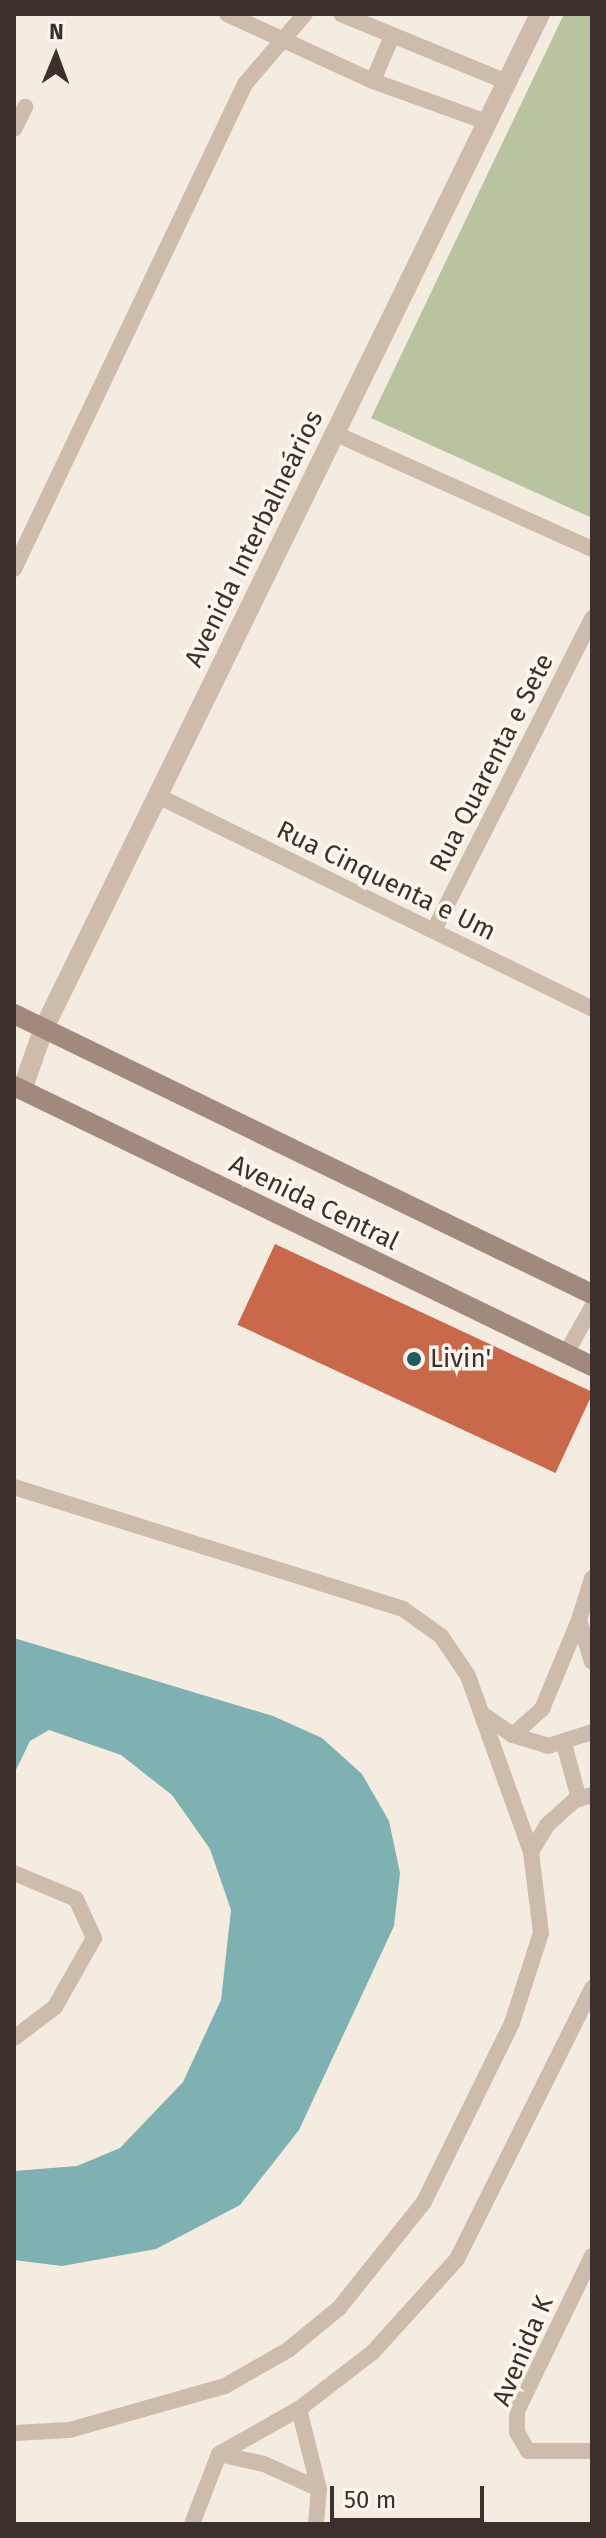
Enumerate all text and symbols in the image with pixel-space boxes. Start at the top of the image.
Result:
north arrow [16,16,96,96]
text: N [49,18,64,45]
street label: Avenida Interbalneários [178,406,330,672]
street label: Rua Quarenta e Sete [423,649,561,877]
street label: Rua Cinquenta e Um [271,814,501,948]
street label: Avenida Central [224,1149,404,1257]
place label: Livin' [430,1343,491,1375]
marker: Livin' [405,1350,423,1368]
street label: Avenida K [486,2291,560,2411]
scale bar [334,2470,488,2520]
text: 50 m [344,2486,396,2514]

